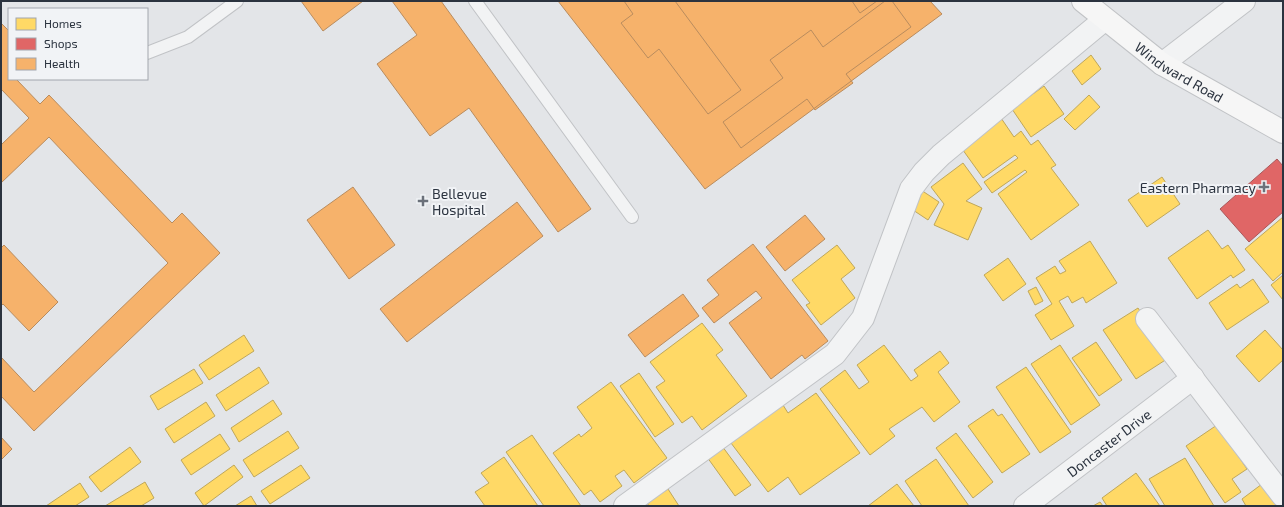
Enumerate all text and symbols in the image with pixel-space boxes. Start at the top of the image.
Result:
legend [8,8,148,80]
text: Homes [44,16,82,30]
text: Shops [44,36,78,50]
street label: Windward Road [1132,38,1227,105]
text: Health [44,56,80,70]
place label: Eastern Pharmacy [1140,179,1257,196]
marker: Eastern Pharmacy [1259,182,1269,192]
place label: Bellevue Hospital [432,185,487,218]
marker: Bellevue Hospital [417,195,429,207]
street label: Doncaster Drive [1063,405,1154,480]

